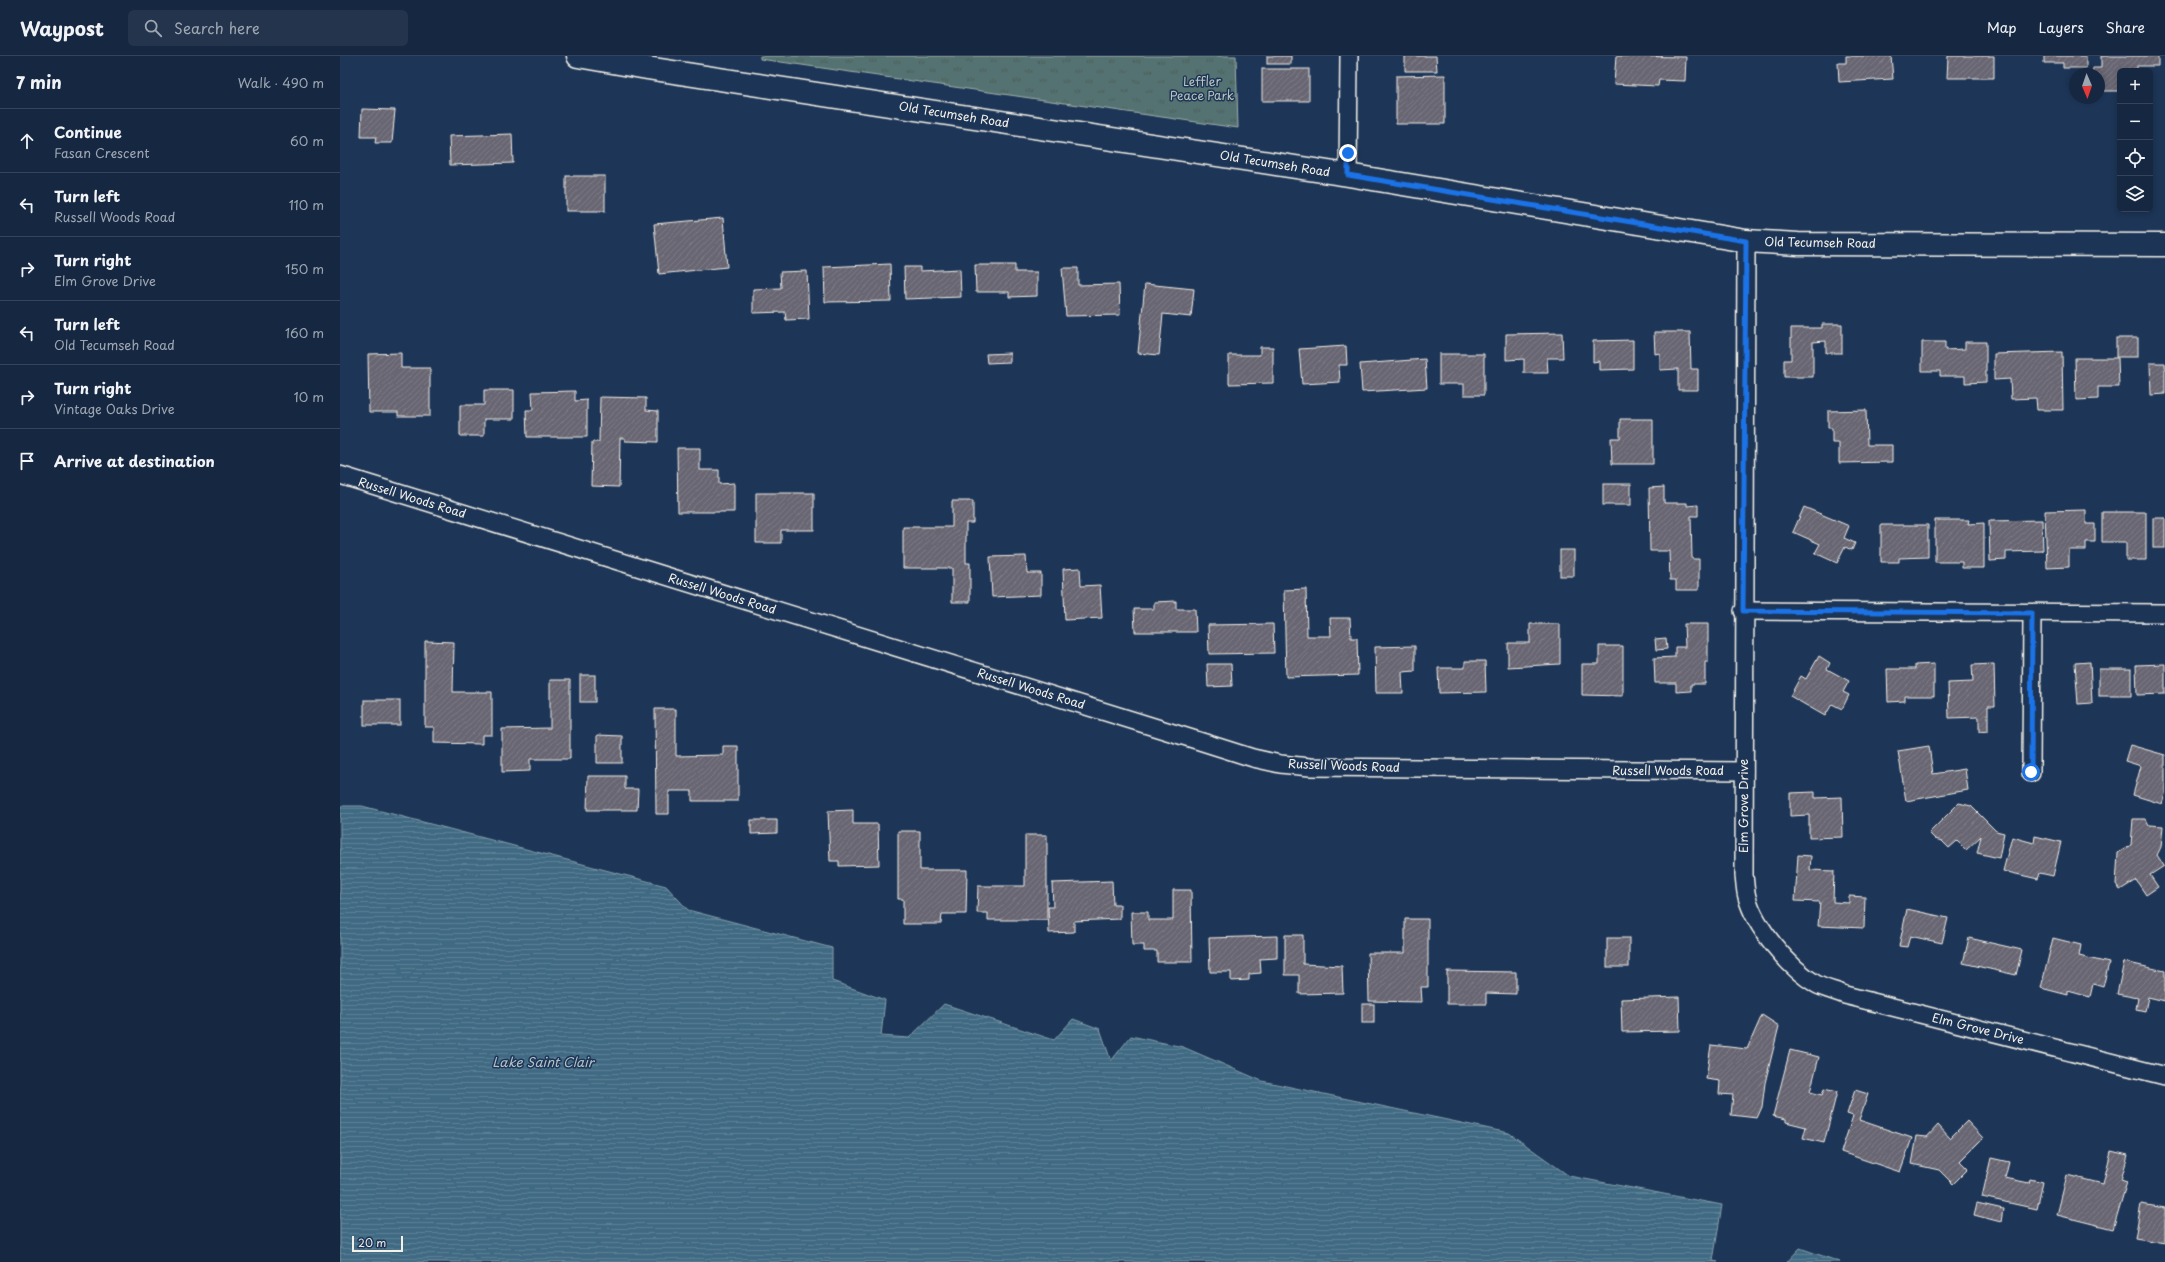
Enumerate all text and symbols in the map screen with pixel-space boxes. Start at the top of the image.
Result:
search box [128,10,408,46]
text: Waypost [20,14,104,42]
text: Search here [174,16,260,39]
icon: search [142,17,164,39]
text: Map [1987,17,2017,38]
text: Layers [2039,17,2084,38]
text: Share [2106,17,2145,38]
north arrow [2069,68,2105,104]
map controls [2117,68,2153,212]
button: + [2117,68,2153,104]
text: 7 min [16,69,62,95]
park label: Leffler Peace Park [1170,72,1234,104]
text: Walk · 490 m [238,73,324,92]
street label: Old Tecumseh Road [898,96,1011,132]
button: − [2117,104,2153,140]
text: Continue [54,120,122,143]
icon: ahead [16,130,38,152]
text: 60 m [290,131,324,150]
button: locate [2117,140,2153,176]
text: Fasan Crescent [54,143,150,162]
route end [1339,144,1357,162]
street label: Old Tecumseh Road [1219,145,1332,181]
button: layers [2117,176,2153,212]
text: Turn left [54,184,120,207]
icon: left [16,194,38,216]
text: 110 m [289,195,324,214]
text: Russell Woods Road [54,207,175,226]
street label: Old Tecumseh Road [1764,232,1876,252]
text: Turn right [54,248,131,271]
icon: right [16,258,38,280]
text: 150 m [285,259,324,278]
text: Elm Grove Drive [54,271,156,290]
text: Turn left [54,312,120,335]
icon: left [16,322,38,344]
text: 160 m [285,323,324,342]
text: Old Tecumseh Road [54,335,175,354]
text: Turn right [54,376,131,399]
icon: right [16,386,38,408]
text: 10 m [294,387,324,406]
text: Vintage Oaks Drive [54,399,175,418]
text: Arrive at destination [54,449,215,472]
icon: arrive [16,450,38,472]
street label: Russell Woods Road [356,472,469,522]
street label: Russell Woods Road [666,568,779,618]
street label: Russell Woods Road [975,663,1088,713]
street label: Russell Woods Road [1288,754,1400,776]
street label: Elm Grove Drive [1734,759,1752,853]
street label: Russell Woods Road [1612,761,1724,779]
route start [2022,763,2040,781]
street label: Elm Grove Drive [1930,1008,2026,1048]
water label: Lake Saint Clair [492,1052,596,1071]
scale bar [352,1234,403,1253]
text: 20 m [358,1234,386,1251]

